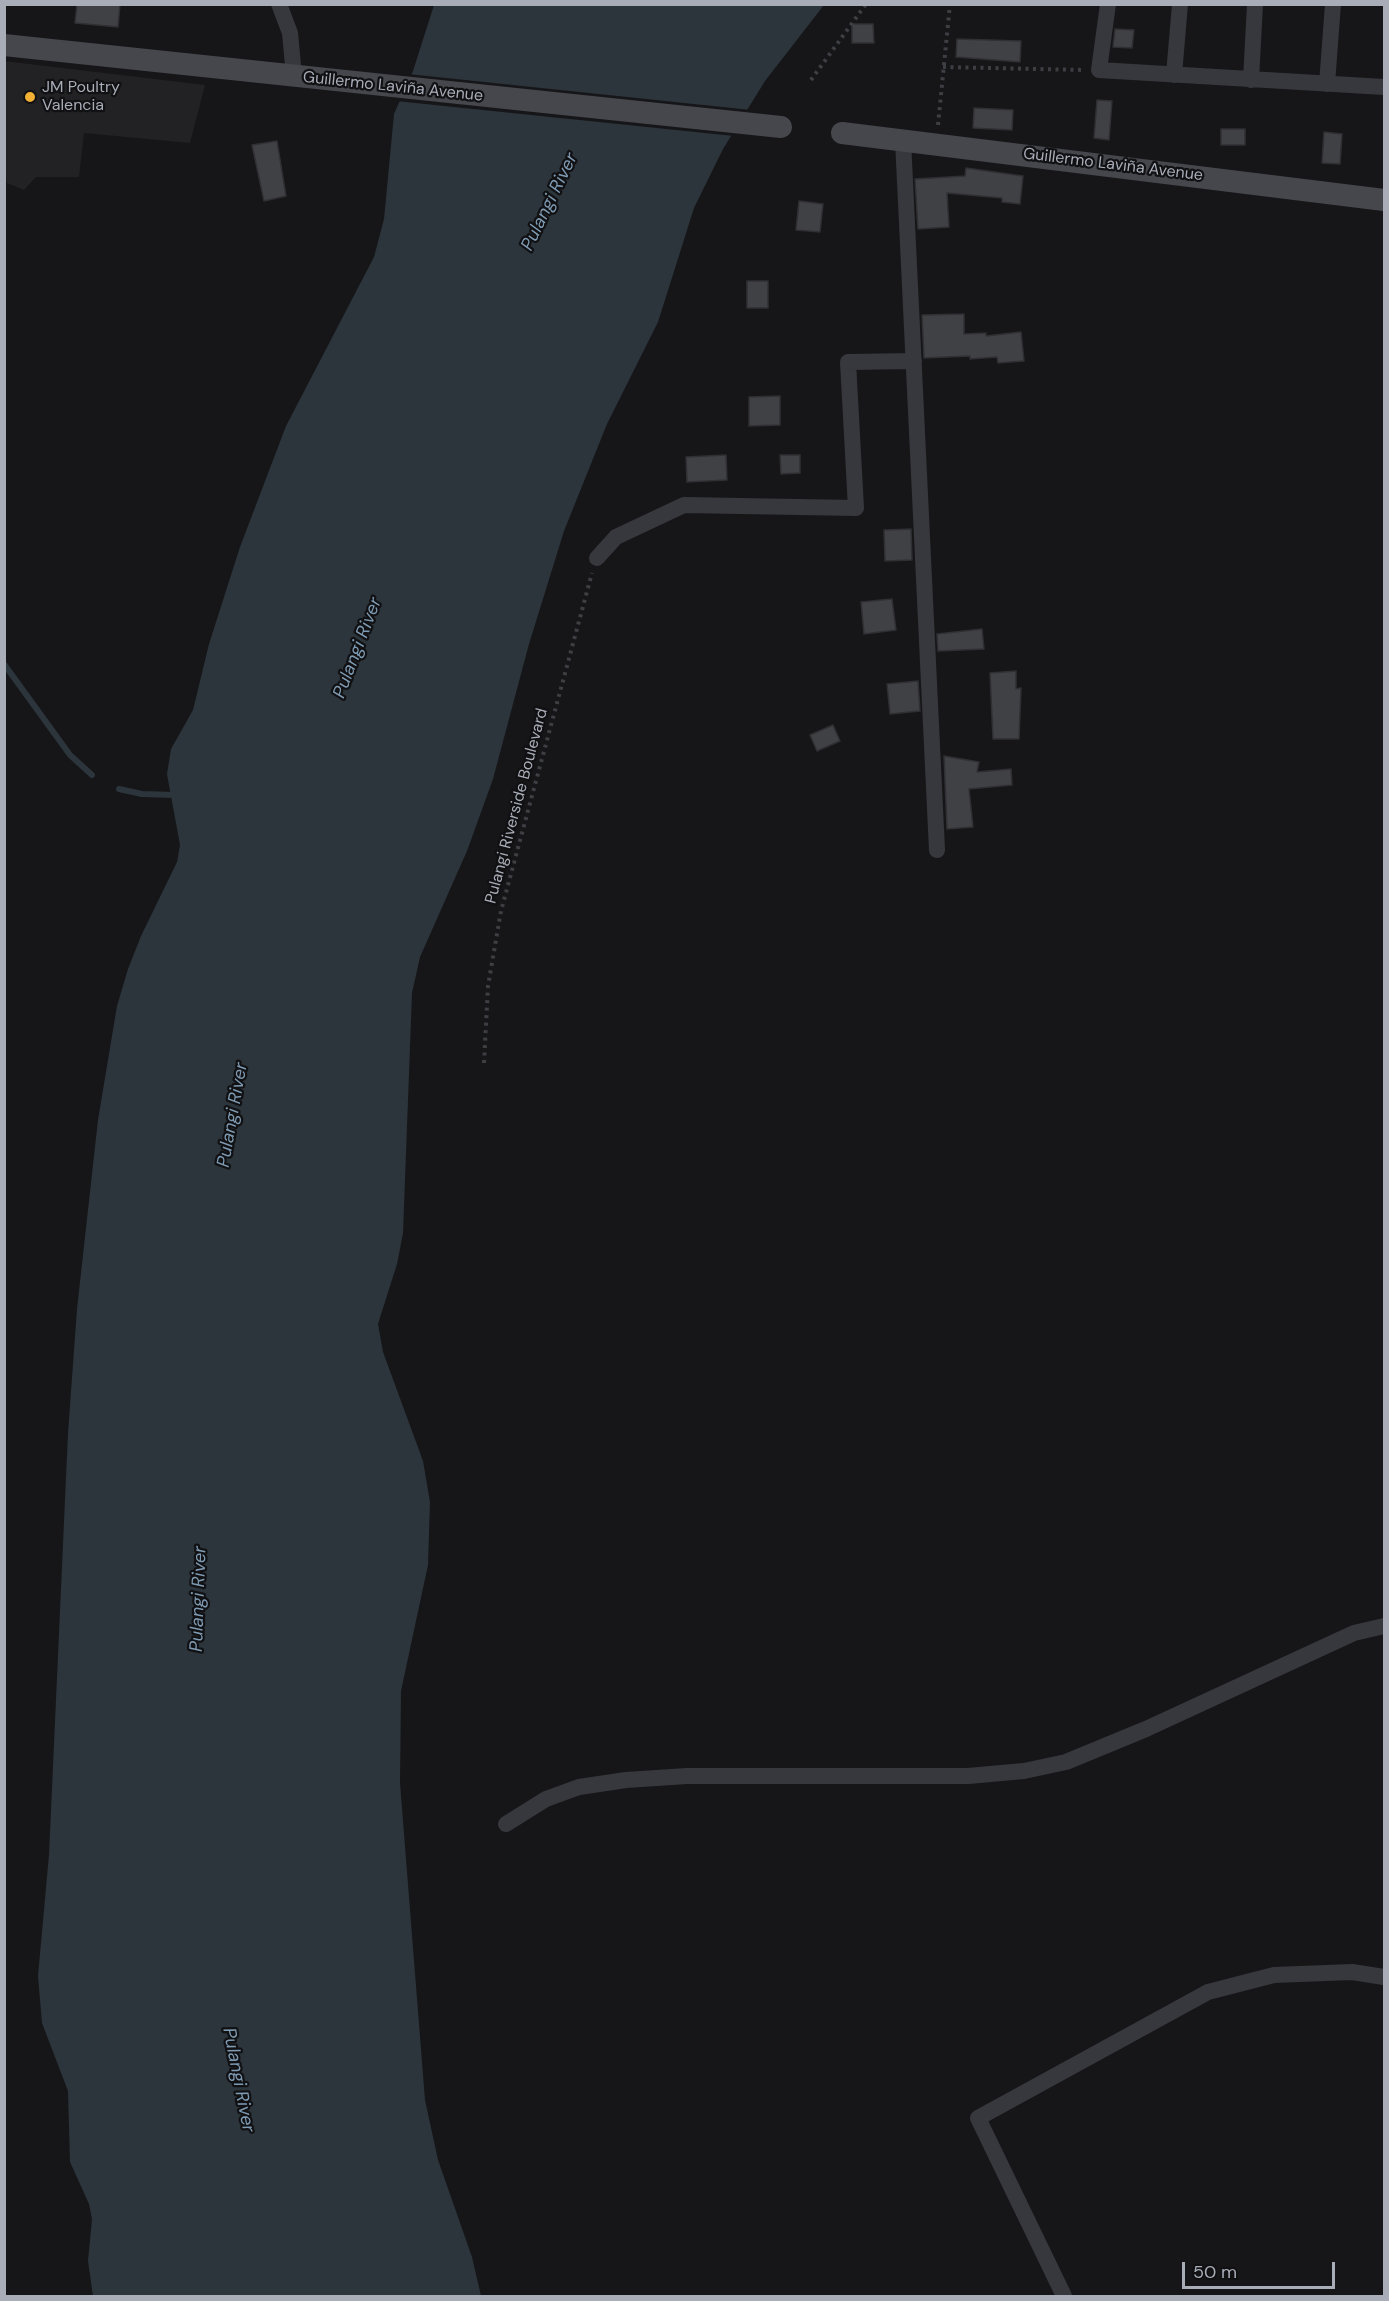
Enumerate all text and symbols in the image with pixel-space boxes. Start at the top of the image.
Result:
street label: Guillermo Laviña Avenue [302,68,484,106]
place label: JM Poultry Valencia [42,78,120,116]
marker: JM Poultry Valencia [23,90,37,104]
street label: Guillermo Laviña Avenue [1022,144,1204,186]
water label: Pulangi River [517,150,583,254]
water label: Pulangi River [329,595,387,701]
street label: Pulangi Riverside Boulevard [482,706,552,906]
water label: Pulangi River [213,1061,253,1169]
water label: Pulangi River [186,1546,212,1652]
water label: Pulangi River [217,2026,259,2134]
scale bar [1185,2250,1338,2288]
text: 50 m [1193,2260,1237,2284]

